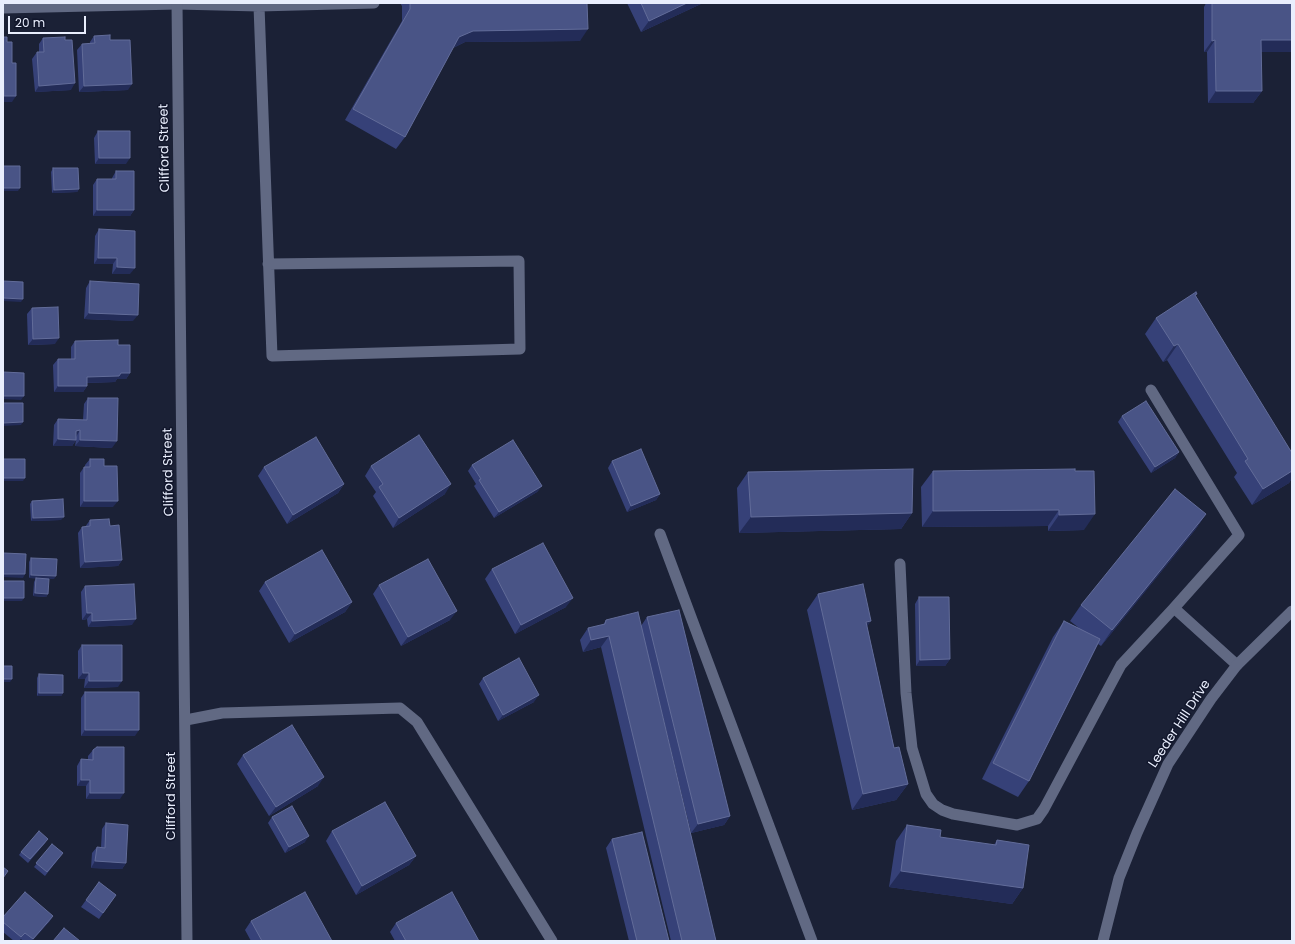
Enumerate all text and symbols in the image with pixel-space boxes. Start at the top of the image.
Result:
scale bar [10,8,88,34]
text: 20 m [15,14,45,31]
street label: Clifford Street [156,104,174,192]
street label: Clifford Street [160,428,178,516]
street label: Leeder Hill Drive [1146,677,1214,771]
street label: Clifford Street [164,752,180,840]

